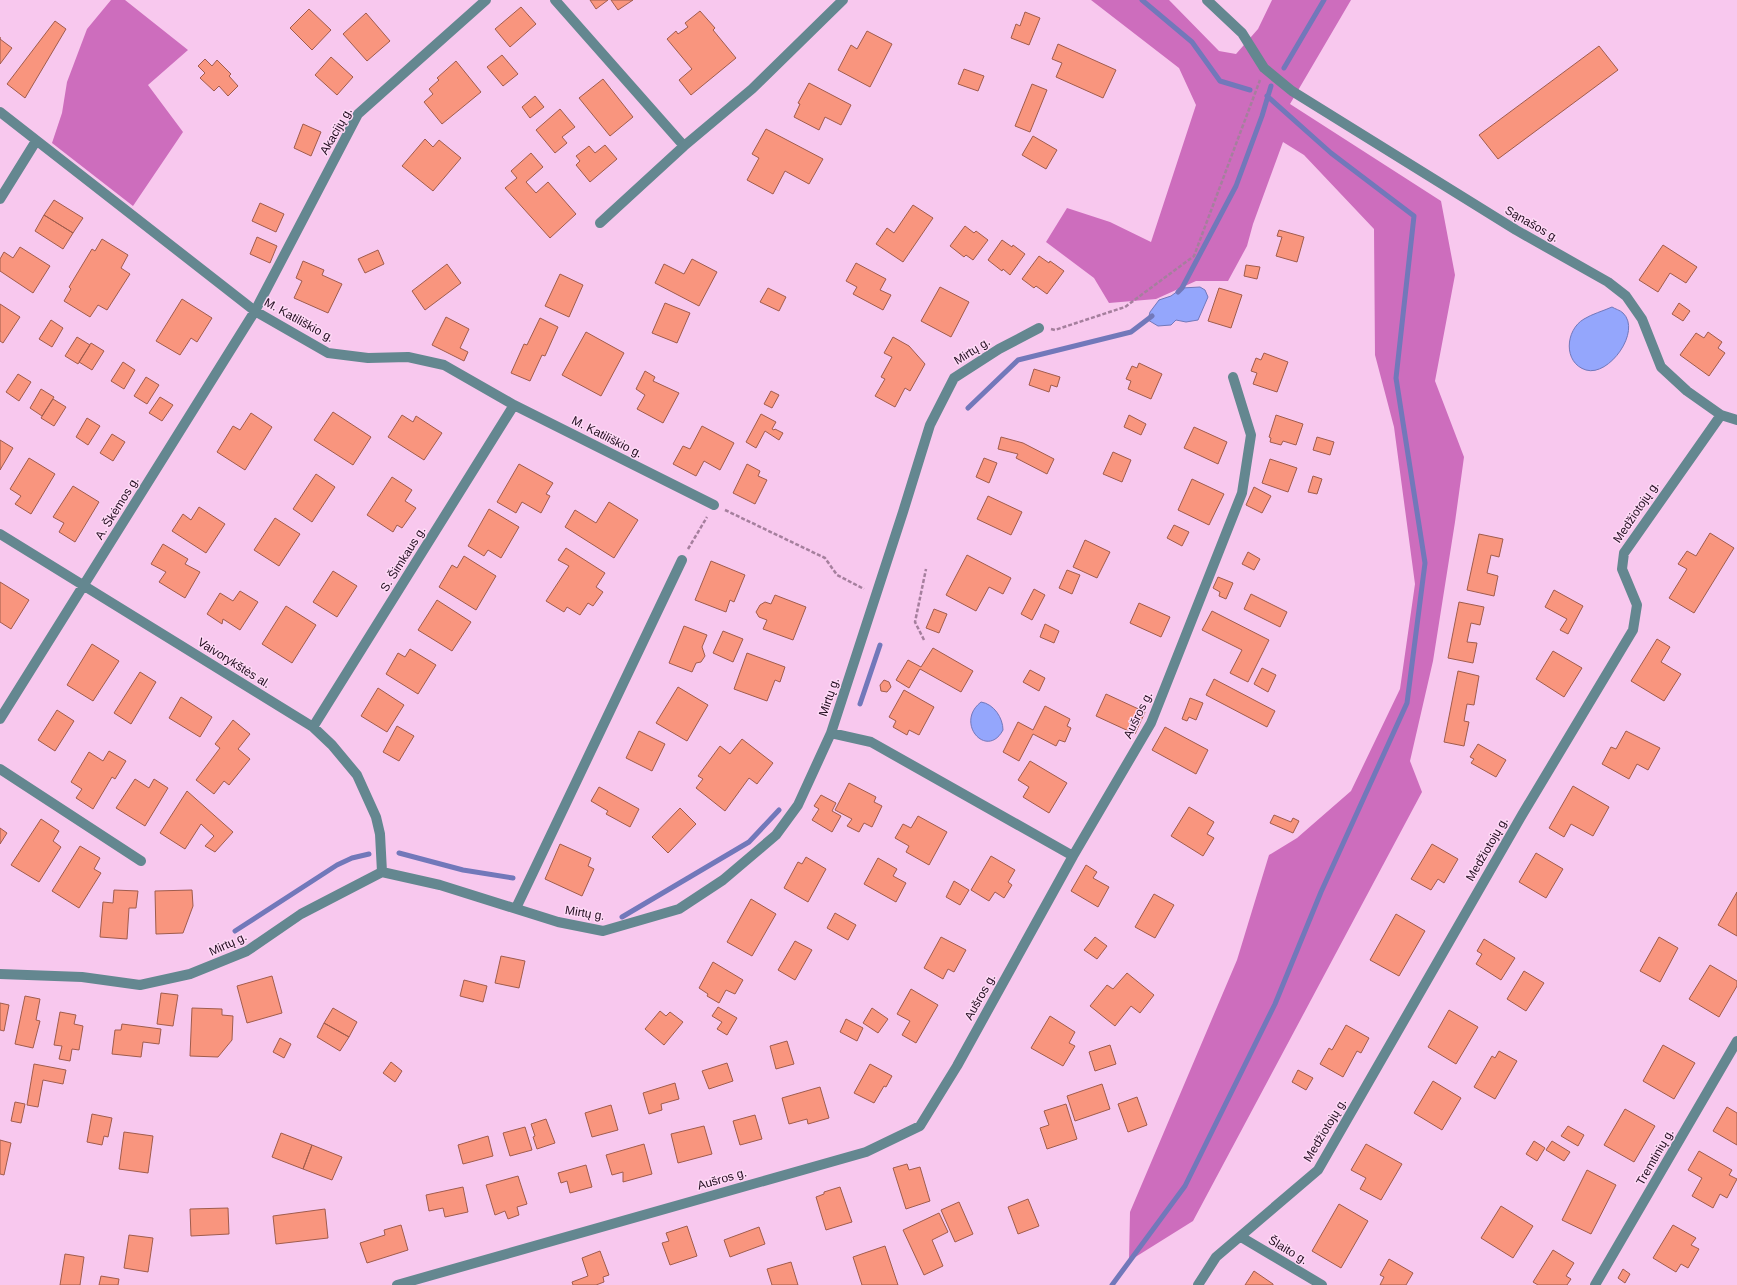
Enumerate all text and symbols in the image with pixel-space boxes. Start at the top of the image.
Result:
street label: Akacijų g. [317,105,355,157]
street label: Sąnašos g. [1502,203,1562,245]
street label: M. Katiliškio g. [262,295,336,345]
street label: Mirtų g. [951,334,993,368]
street label: M. Katiliškio g. [569,413,645,461]
street label: A. Škėmos g. [91,473,142,542]
street label: Medžiotojų g. [1610,478,1662,546]
street label: S. Šimkaus g. [377,523,429,594]
street label: Vaivorykštės al. [195,635,273,691]
street label: Mirtų g. [816,676,842,718]
street label: Aušros g. [1121,689,1155,741]
street label: Medžiotojų g. [1463,815,1511,883]
street label: Mirtų g. [564,903,606,923]
street label: Mirtų g. [207,929,249,959]
street label: Aušros g. [962,971,998,1023]
street label: Medžiotojų g. [1301,1096,1349,1164]
street label: Tremtinių g. [1633,1126,1677,1188]
street label: Aušros g. [696,1165,748,1193]
street label: Šlaito g. [1266,1232,1311,1267]

